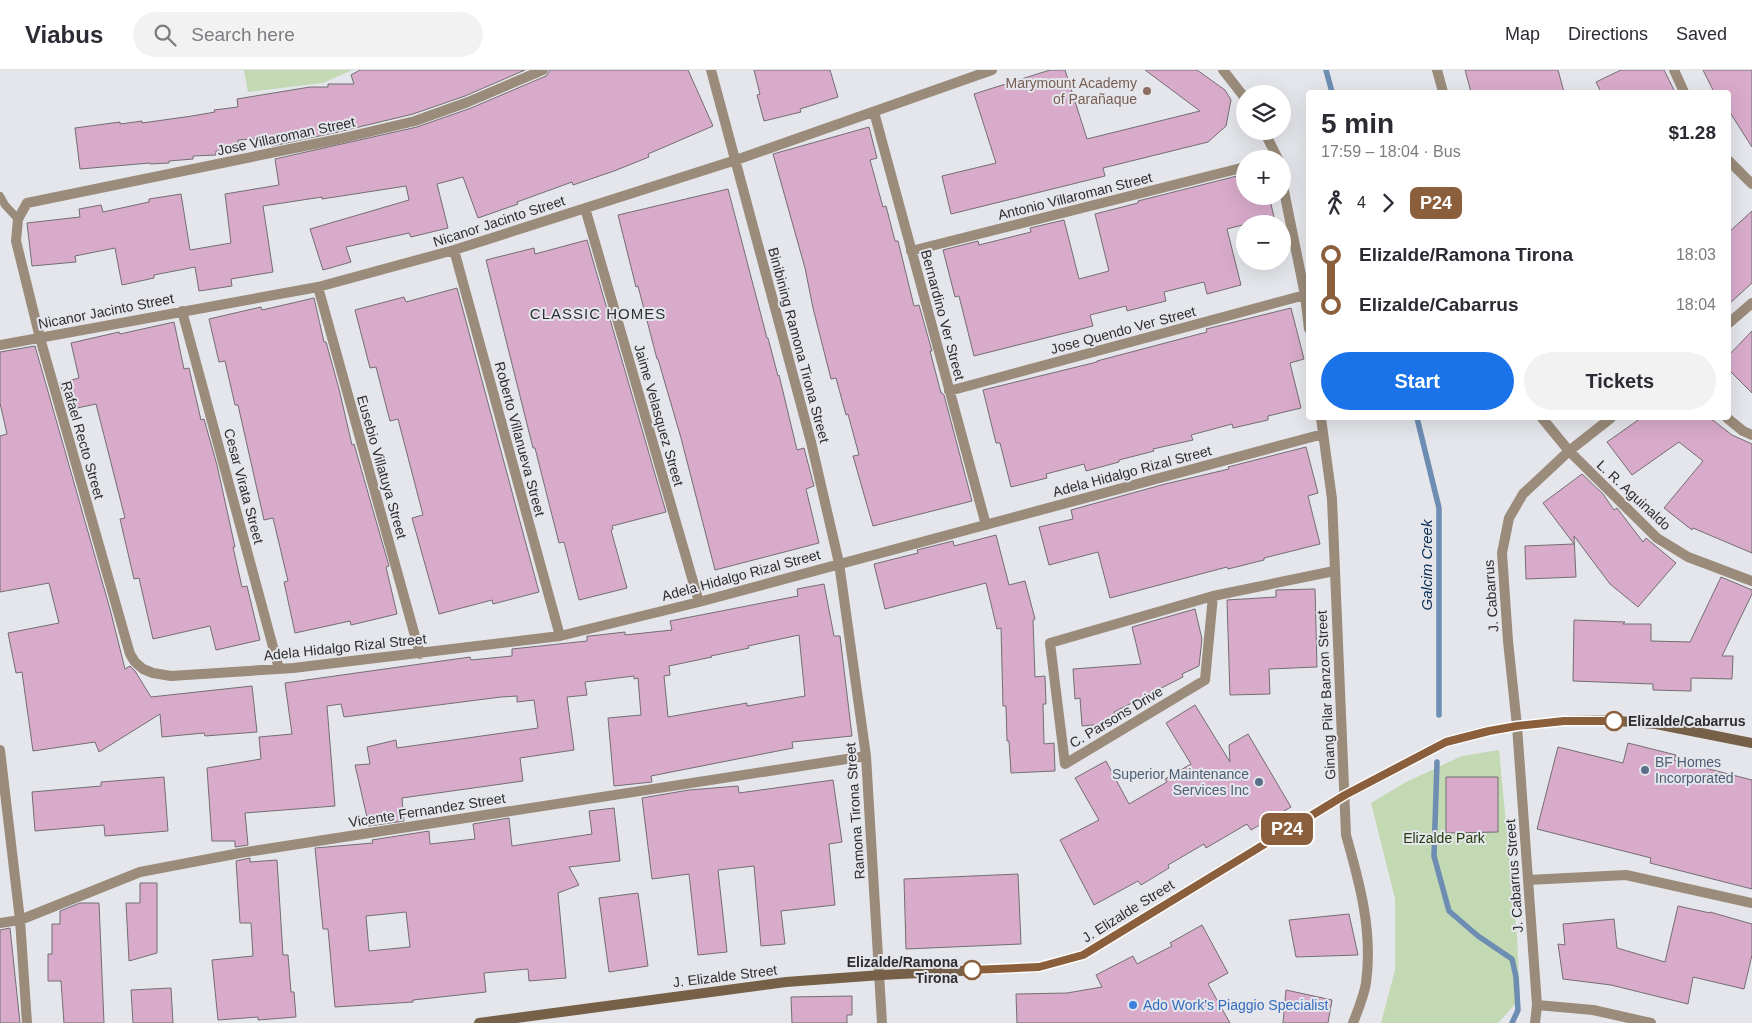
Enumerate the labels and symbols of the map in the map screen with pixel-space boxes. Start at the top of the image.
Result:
place label: Marymount Academy of Parañaque [1006,75,1137,107]
marker: Marymount Academy of Parañaque [1141,85,1153,97]
street label: Jose Villaroman Street [216,114,357,158]
street label: Antonio Villaroman Street [996,169,1154,223]
street label: Nicanor Jacinto Street [431,192,567,250]
street label: Binibining Ramona Tirona Street [765,246,833,445]
street label: Bernardino Ver Street [918,248,968,382]
street label: Nicanor Jacinto Street [37,290,175,332]
street label: Jose Quendo Ver Street [1049,303,1197,357]
district label: CLASSIC HOMES [530,305,666,322]
street label: Jaime Velasquez Street [631,342,687,488]
street label: Roberto Villanueva Street [492,360,548,518]
street label: Rafael Recto Street [58,379,108,501]
street label: Eusebio Villatuya Street [354,393,410,541]
street label: Cesar Virata Street [221,427,267,546]
street label: Adela Hidalgo Rizal Street [1051,442,1213,500]
street label: L. R. Aguinaldo [1594,457,1674,533]
water label: Galcim Creek [1418,518,1435,610]
street label: Adela Hidalgo Rizal Street [660,546,822,604]
street label: J. Cabarrus [1480,559,1502,633]
street label: Ginang Pilar Banzon Street [1314,610,1338,780]
street label: Adela Hidalgo Rizal Street [263,630,427,663]
street label: C. Parsons Drive [1067,683,1166,751]
marker: Elizalde/Cabarrus [1604,711,1624,731]
place label: Elizalde/Cabarrus [1628,713,1746,729]
street label: Ramona Tirona Street [842,742,868,880]
place label: BF Homes Incorporated [1655,754,1734,786]
marker: BF Homes Incorporated [1639,764,1651,776]
place label: Superior Maintenance Services Inc [1112,766,1249,798]
marker: Superior Maintenance Services Inc [1253,776,1265,788]
street label: Vicente Fernandez Street [347,790,507,830]
line badge: P24 [1258,813,1316,845]
street label: J. Cabarrus Street [1502,819,1526,933]
park label: Elizalde Park [1403,830,1486,846]
street label: J. Elizalde Street [1079,876,1177,946]
place label: Elizalde/Ramona Tirona [847,954,958,986]
marker: Elizalde/Ramona Tirona [962,960,982,980]
street label: J. Elizalde Street [672,962,778,990]
place label: Ado Work's Piaggio Specialist [1143,997,1328,1013]
marker: Ado Work's Piaggio Specialist [1127,999,1139,1011]

